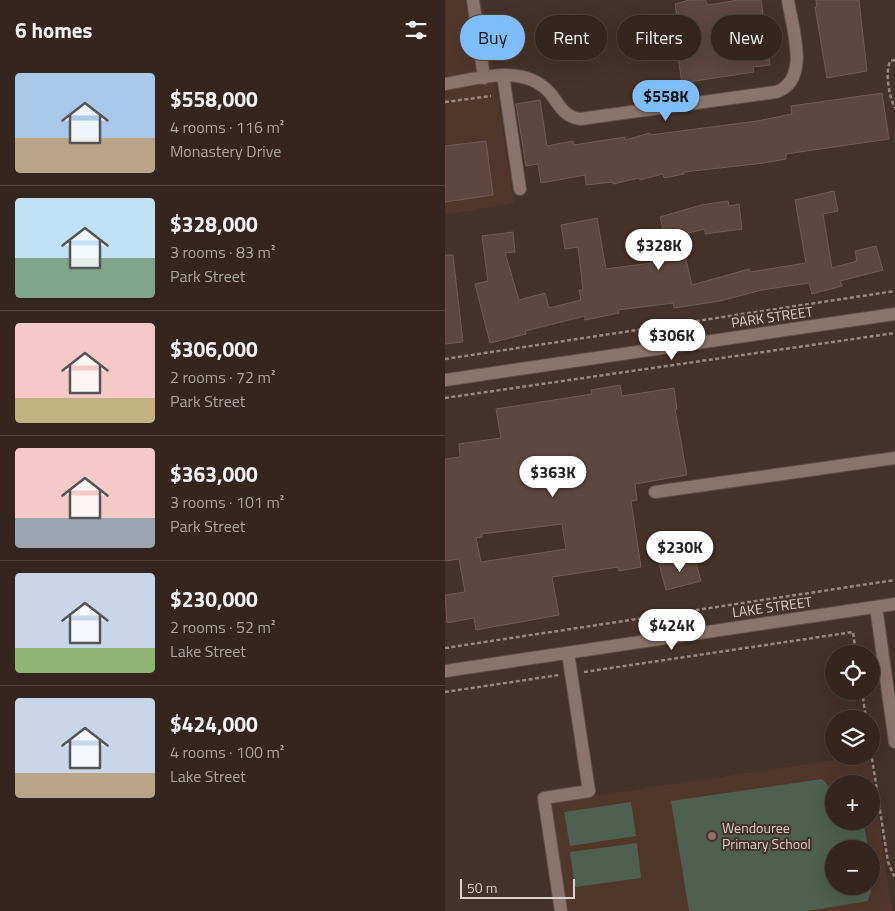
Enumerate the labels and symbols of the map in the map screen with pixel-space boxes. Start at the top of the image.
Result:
pin: $558K [631,80,701,122]
pin: $328K [624,228,694,271]
street label: PARK STREET [730,300,815,333]
pin: $306K [637,318,707,361]
pin: $363K [518,456,588,498]
pin: $230K [645,530,715,573]
street label: LAKE STREET [731,590,814,622]
pin: $424K [637,608,707,651]
place label: Wendouree Primary School [722,817,811,854]
marker: Wendouree Primary School [706,830,718,842]
scale bar [460,876,575,899]

